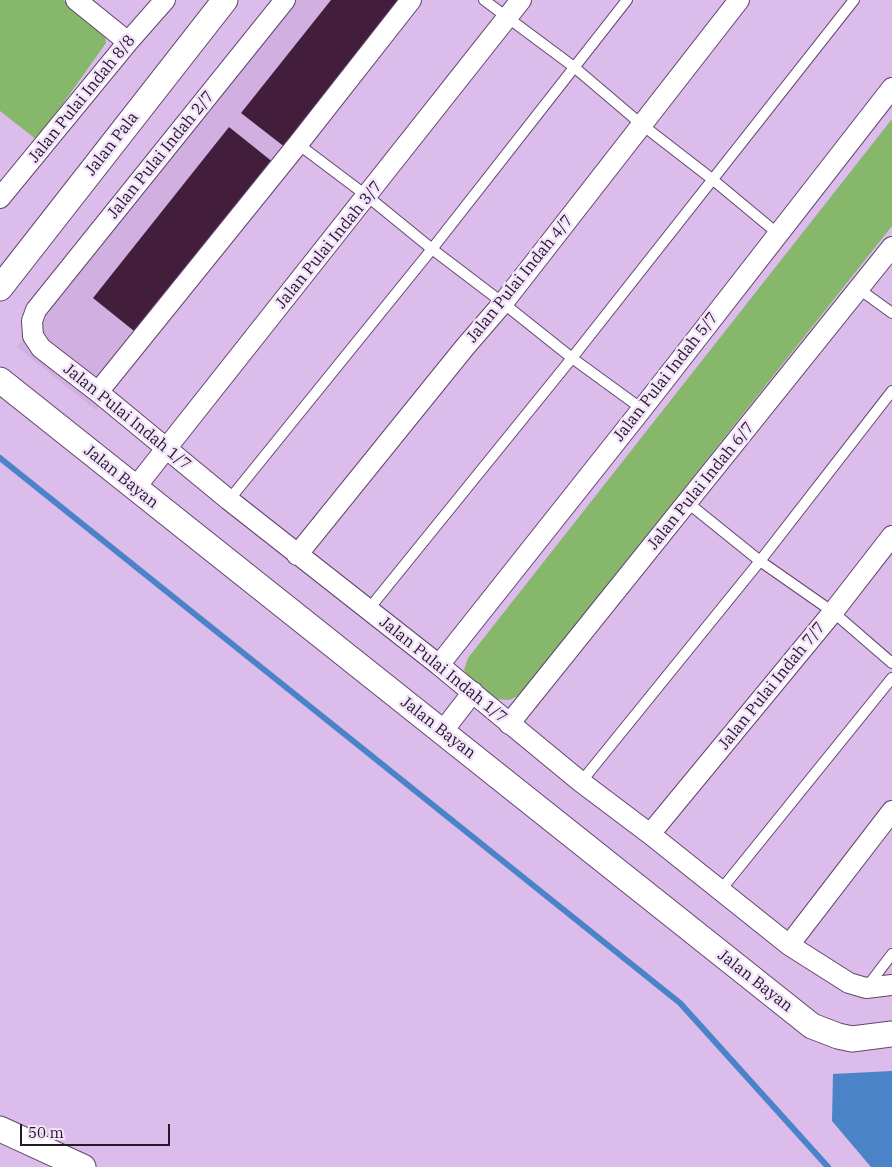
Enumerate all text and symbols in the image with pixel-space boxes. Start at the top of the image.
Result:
street label: Jalan Pulai Indah 8/8 [25,31,139,167]
street label: Jalan Pulai Indah 2/7 [104,87,218,223]
street label: Jalan Pala [81,108,143,180]
street label: Jalan Pulai Indah 3/7 [272,177,386,313]
street label: Jalan Pulai Indah 4/7 [463,211,577,347]
street label: Jalan Pulai Indah 5/7 [610,309,722,445]
street label: Jalan Pulai Indah 1/7 [59,360,195,474]
street label: Jalan Pulai Indah 6/7 [644,418,758,554]
street label: Jalan Bayan [80,441,162,513]
street label: Jalan Pulai Indah 1/7 [375,613,511,727]
street label: Jalan Pulai Indah 7/7 [715,618,829,754]
street label: Jalan Bayan [397,693,479,763]
street label: Jalan Bayan [714,946,796,1016]
scale bar [22,1114,172,1146]
text: 50 m [28,1123,64,1142]

